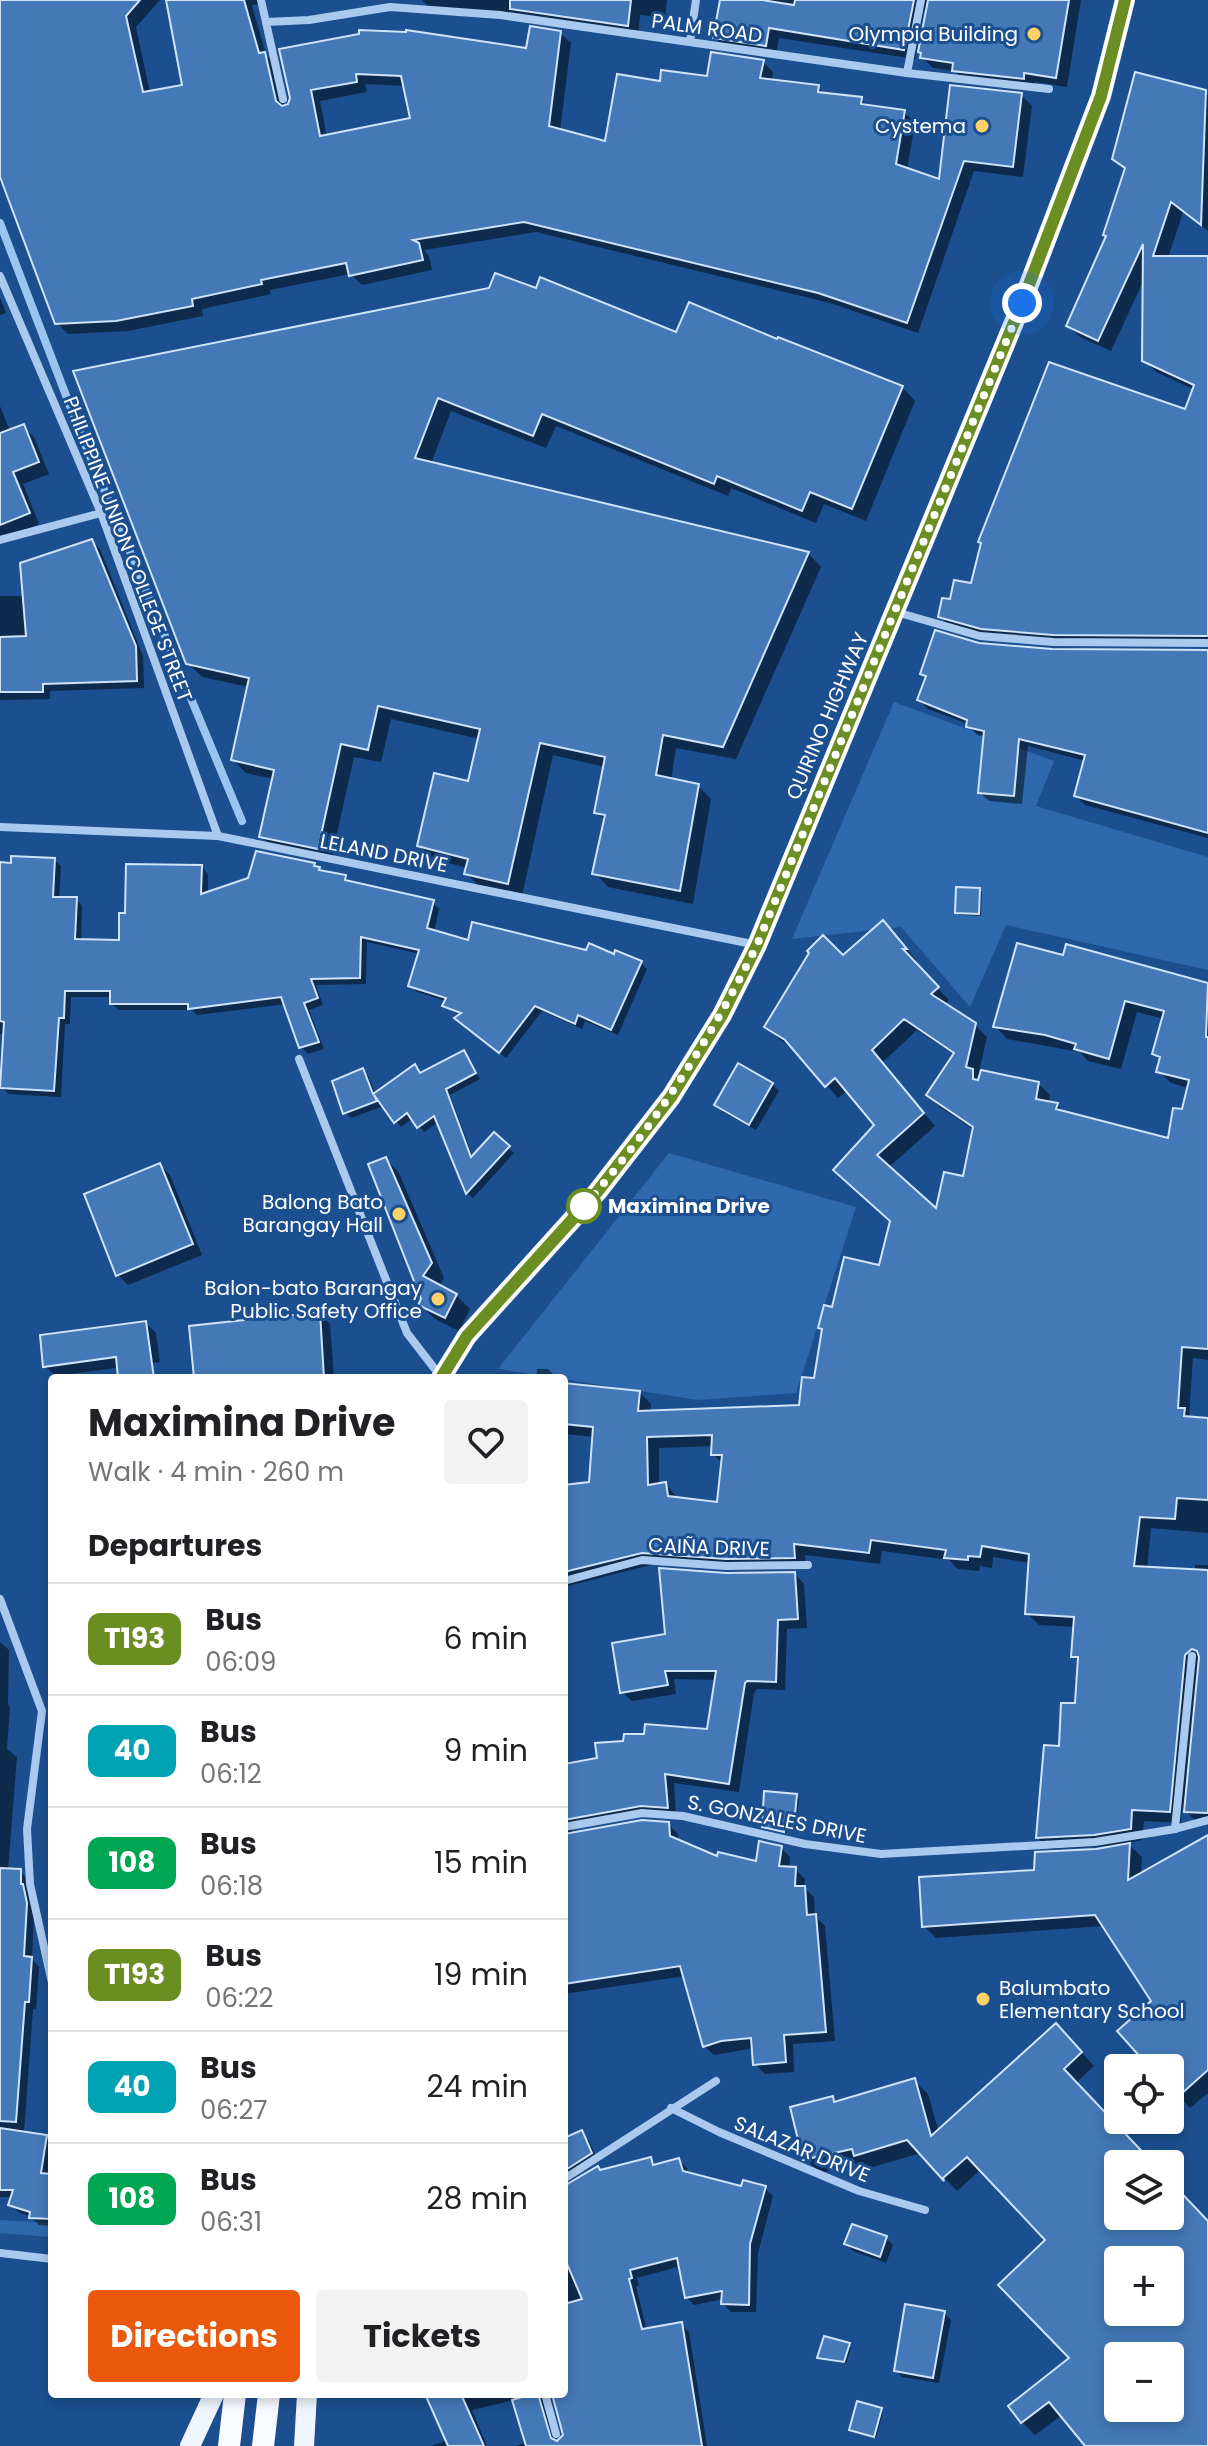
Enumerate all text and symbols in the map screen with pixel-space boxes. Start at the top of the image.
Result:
street label: PALM ROAD [650,6,764,50]
place label: Olympia Building [849,20,1018,48]
marker: Olympia Building [1025,25,1043,43]
place label: Cystema [875,112,966,140]
marker: Cystema [973,117,991,135]
your location [1002,283,1042,323]
street label: PHILIPPINE UNION COLLEGE STREET [57,392,199,706]
street label: QUIRINO HIGHWAY [779,628,875,804]
street label: LELAND DRIVE [318,827,450,879]
place label: Balong Bato Barangay Hall [243,1188,383,1239]
marker: Maximina Drive [567,1189,601,1223]
place label: Maximina Drive [608,1192,770,1220]
marker: Balong Bato Barangay Hall [390,1205,408,1223]
place label: Balon-bato Barangay Public Safety Office [204,1274,422,1325]
marker: Balon-bato Barangay Public Safety Office [429,1290,447,1308]
text: Maximina Drive [88,1396,395,1449]
button: heart [444,1400,528,1484]
text: Walk · 4 min · 260 m [88,1454,344,1490]
text: Departures [88,1524,262,1567]
street label: CAIÑA DRIVE [648,1531,770,1563]
text: Bus [205,1598,262,1641]
text: 6 min [443,1617,528,1660]
text: T193 [104,1619,165,1658]
text: 06:09 [205,1644,276,1680]
text: Bus [200,1710,257,1753]
text: 9 min [444,1729,528,1772]
text: 40 [113,1731,151,1770]
text: 06:12 [200,1756,262,1792]
street label: S. GONZALES DRIVE [685,1788,869,1850]
text: Bus [200,1822,257,1865]
text: 15 min [434,1841,528,1884]
text: 108 [109,1843,155,1882]
text: 06:18 [200,1868,263,1904]
text: Bus [205,1934,262,1977]
text: 19 min [434,1953,528,1996]
text: T193 [104,1955,165,1994]
place label: Balumbato Elementary School [999,1974,1184,2025]
text: 06:22 [205,1980,274,2016]
marker: Balumbato Elementary School [974,1990,992,2008]
text: Bus [200,2046,257,2089]
map controls [1104,2054,1184,2422]
button: locate [1104,2054,1184,2134]
text: 24 min [426,2065,528,2108]
text: 40 [113,2067,151,2106]
text: 06:27 [200,2092,268,2128]
street label: SALAZAR DRIVE [730,2109,874,2189]
button: layers [1104,2150,1184,2230]
text: Bus [200,2158,257,2201]
text: 28 min [426,2177,528,2220]
text: 108 [109,2179,155,2218]
text: 06:31 [200,2204,262,2240]
button: + [1104,2246,1184,2326]
button: Directions [88,2290,300,2382]
button: Tickets [316,2290,528,2382]
button: − [1104,2342,1184,2422]

